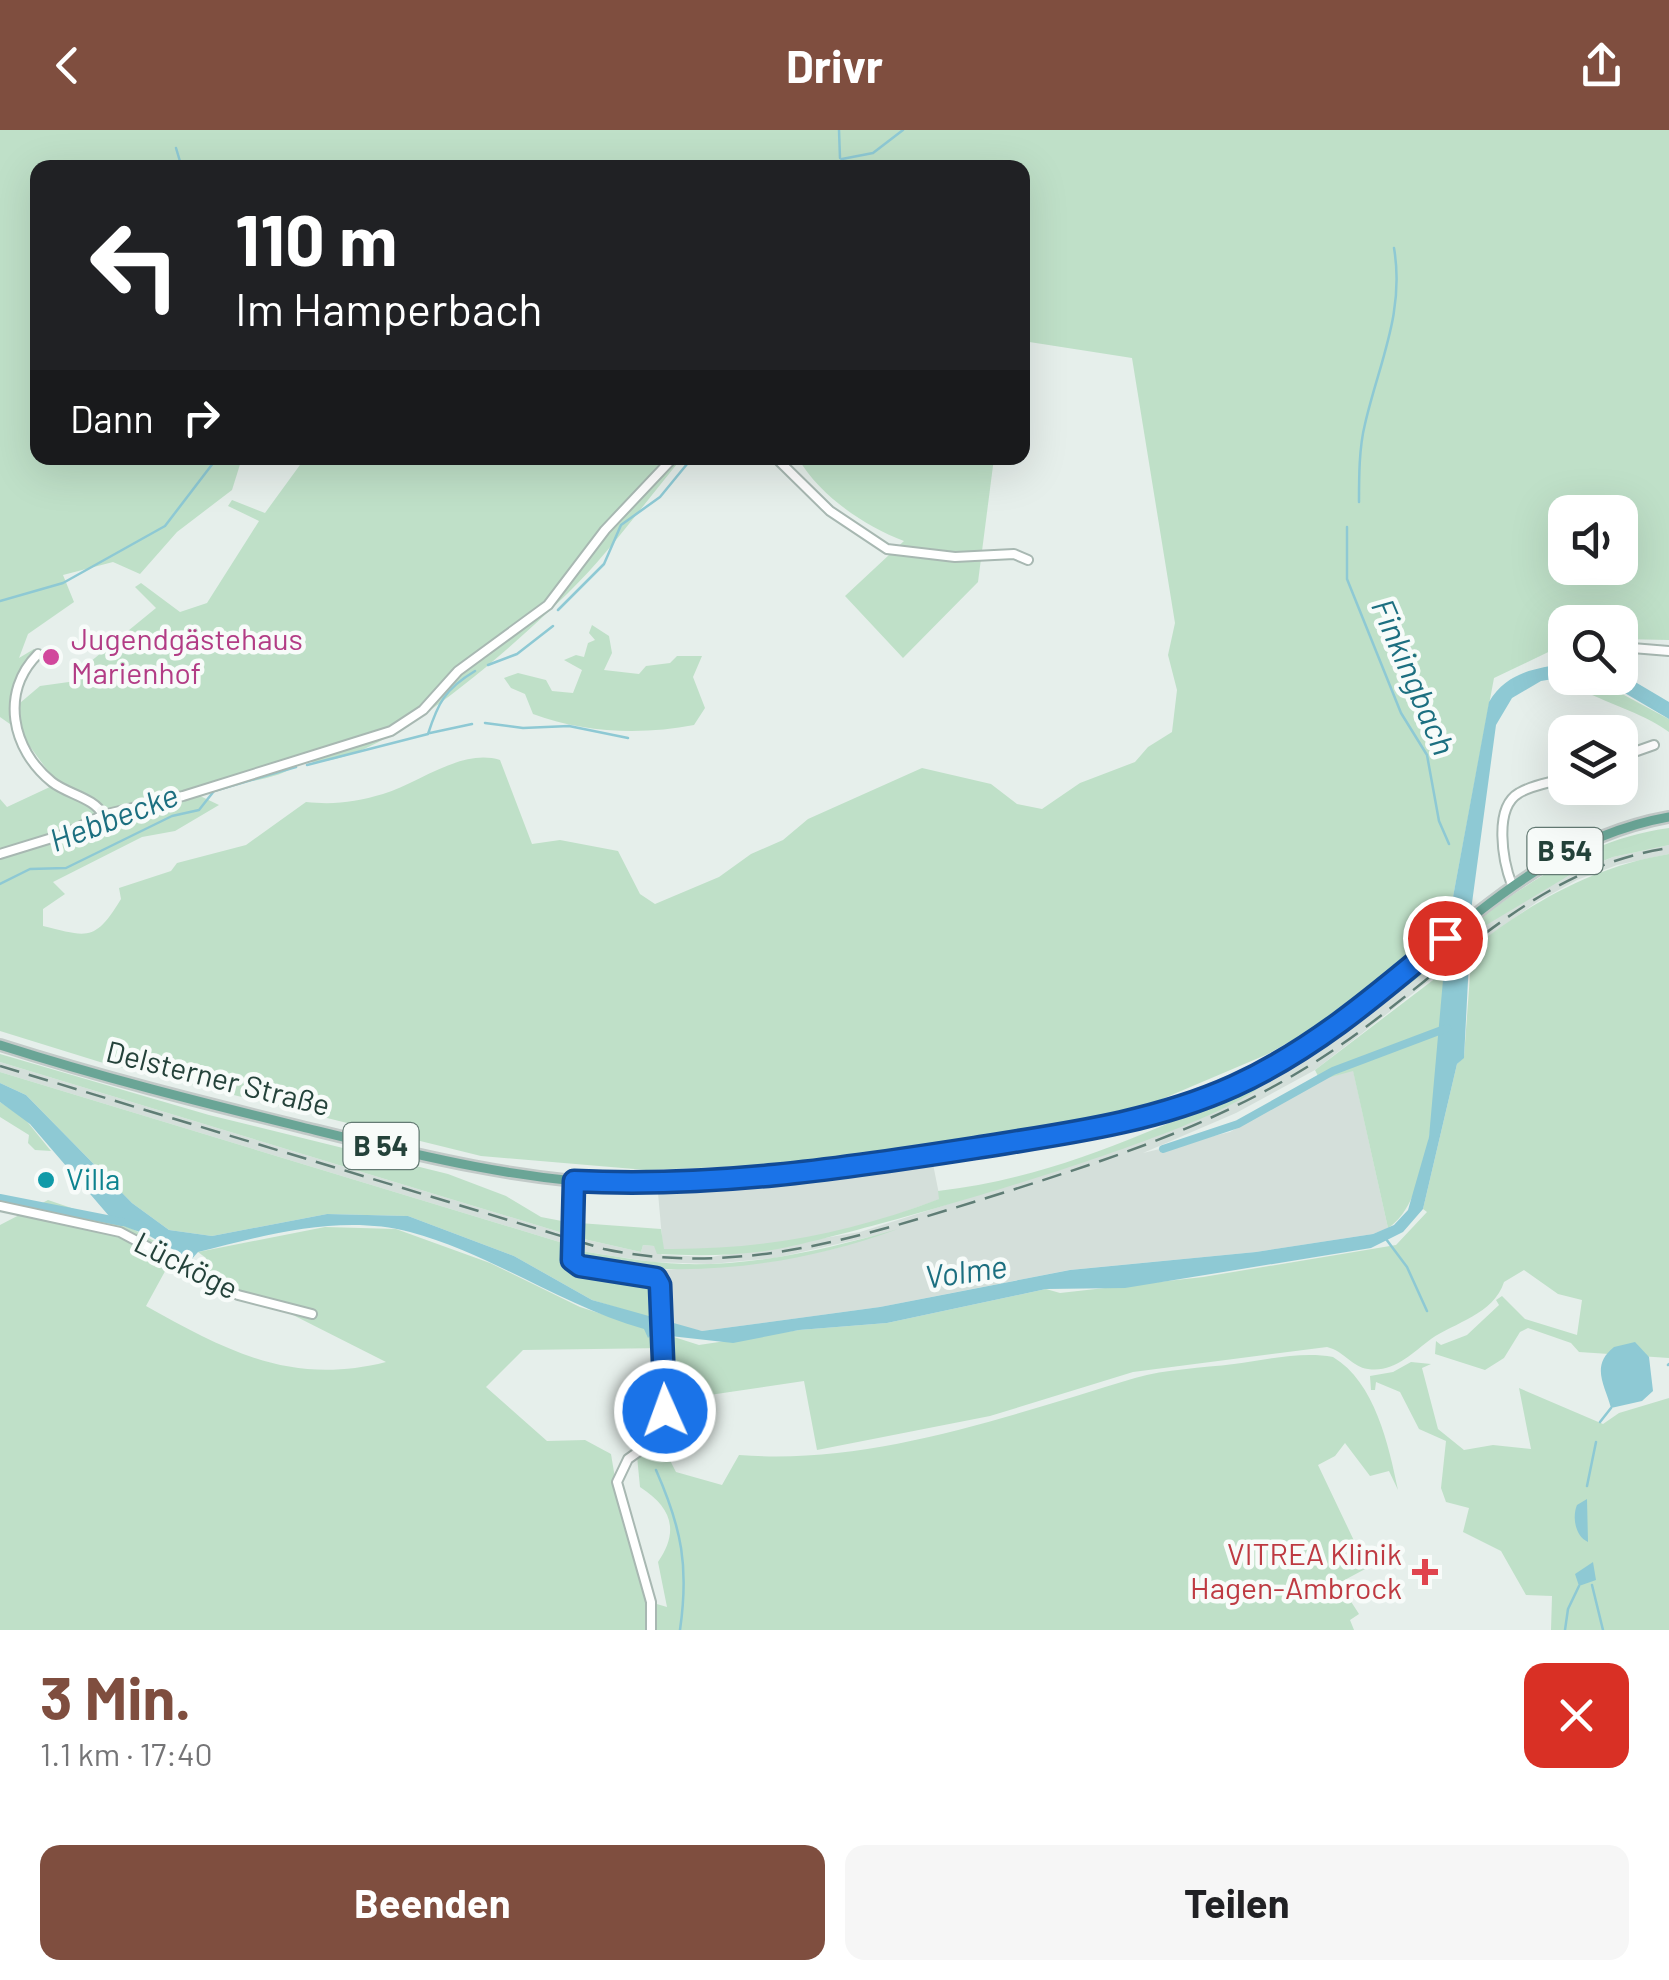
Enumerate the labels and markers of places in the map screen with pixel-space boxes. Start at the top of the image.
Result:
place label: Jugendgästehaus Marienhof [71,620,303,690]
marker: Jugendgästehaus Marienhof [40,646,62,668]
pin [1403,896,1488,981]
place label: Villa [66,1160,120,1196]
marker: Villa [35,1169,57,1191]
place label: VITREA Klinik Hagen-Ambrock [1190,1535,1402,1605]
marker: VITREA Klinik Hagen-Ambrock [1412,1559,1438,1585]

